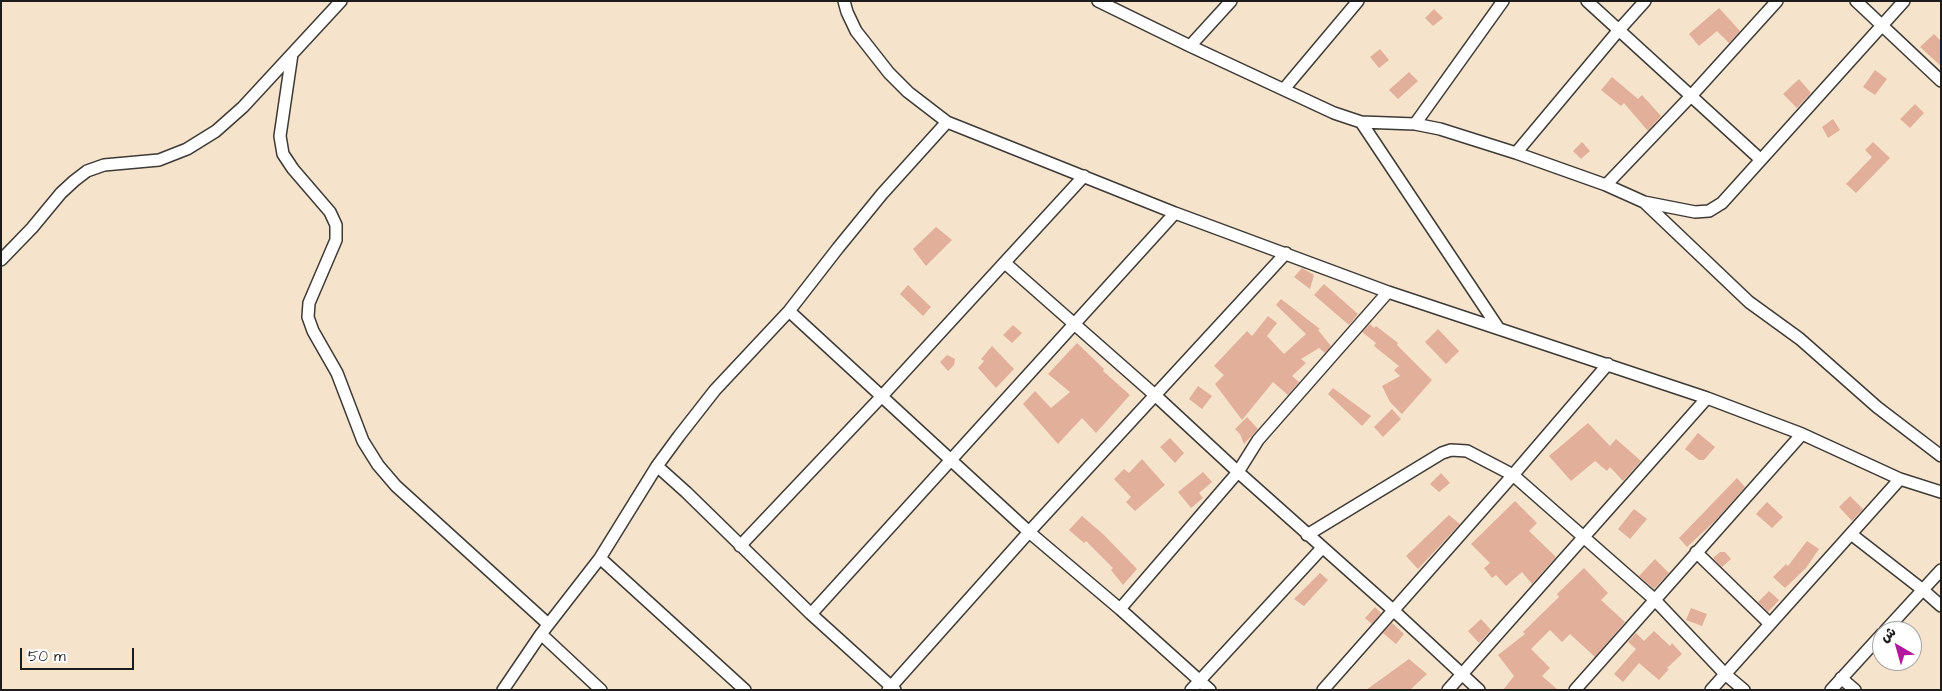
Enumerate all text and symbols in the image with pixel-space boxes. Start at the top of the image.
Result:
north arrow [1872,621,1922,671]
text: ش [1876,622,1901,648]
scale bar [22,638,136,670]
text: 50 m [28,646,66,667]

